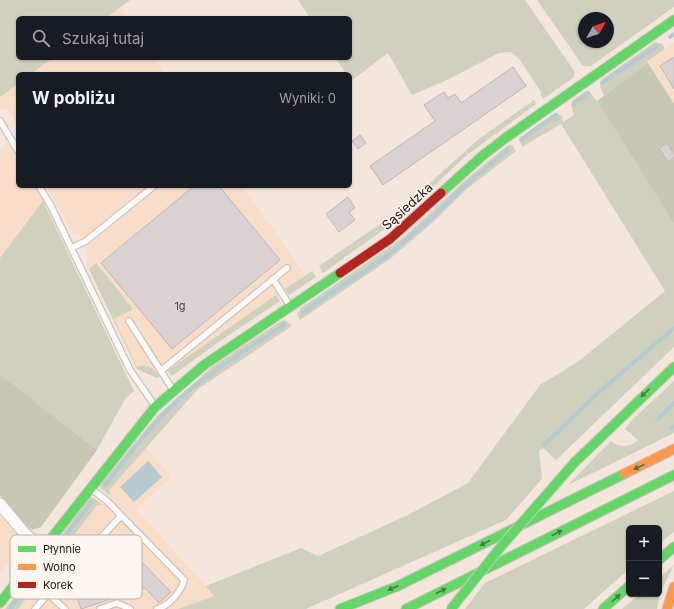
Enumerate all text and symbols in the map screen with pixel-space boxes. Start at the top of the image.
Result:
north arrow [578,12,614,48]
search box [16,16,352,60]
icon: search [30,27,52,49]
text: Szukaj tutaj [62,29,144,48]
text: W pobliżu [32,88,115,108]
text: Wyniki: 0 [279,90,336,106]
street label: Sąsiedzka [378,179,436,233]
house number: 1g [174,299,186,313]
one-way arrow [640,389,650,398]
one-way arrow [633,464,645,470]
map controls [626,525,662,597]
button: + [626,525,662,561]
one-way arrow [552,530,563,536]
legend [10,535,142,599]
one-way arrow [479,540,491,546]
text: Płynnie [43,542,81,556]
text: Wolno [43,560,76,574]
button: − [626,561,662,597]
text: Korek [43,578,73,592]
one-way arrow [387,586,399,592]
one-way arrow [436,588,447,595]
one-way arrow [611,593,621,602]

